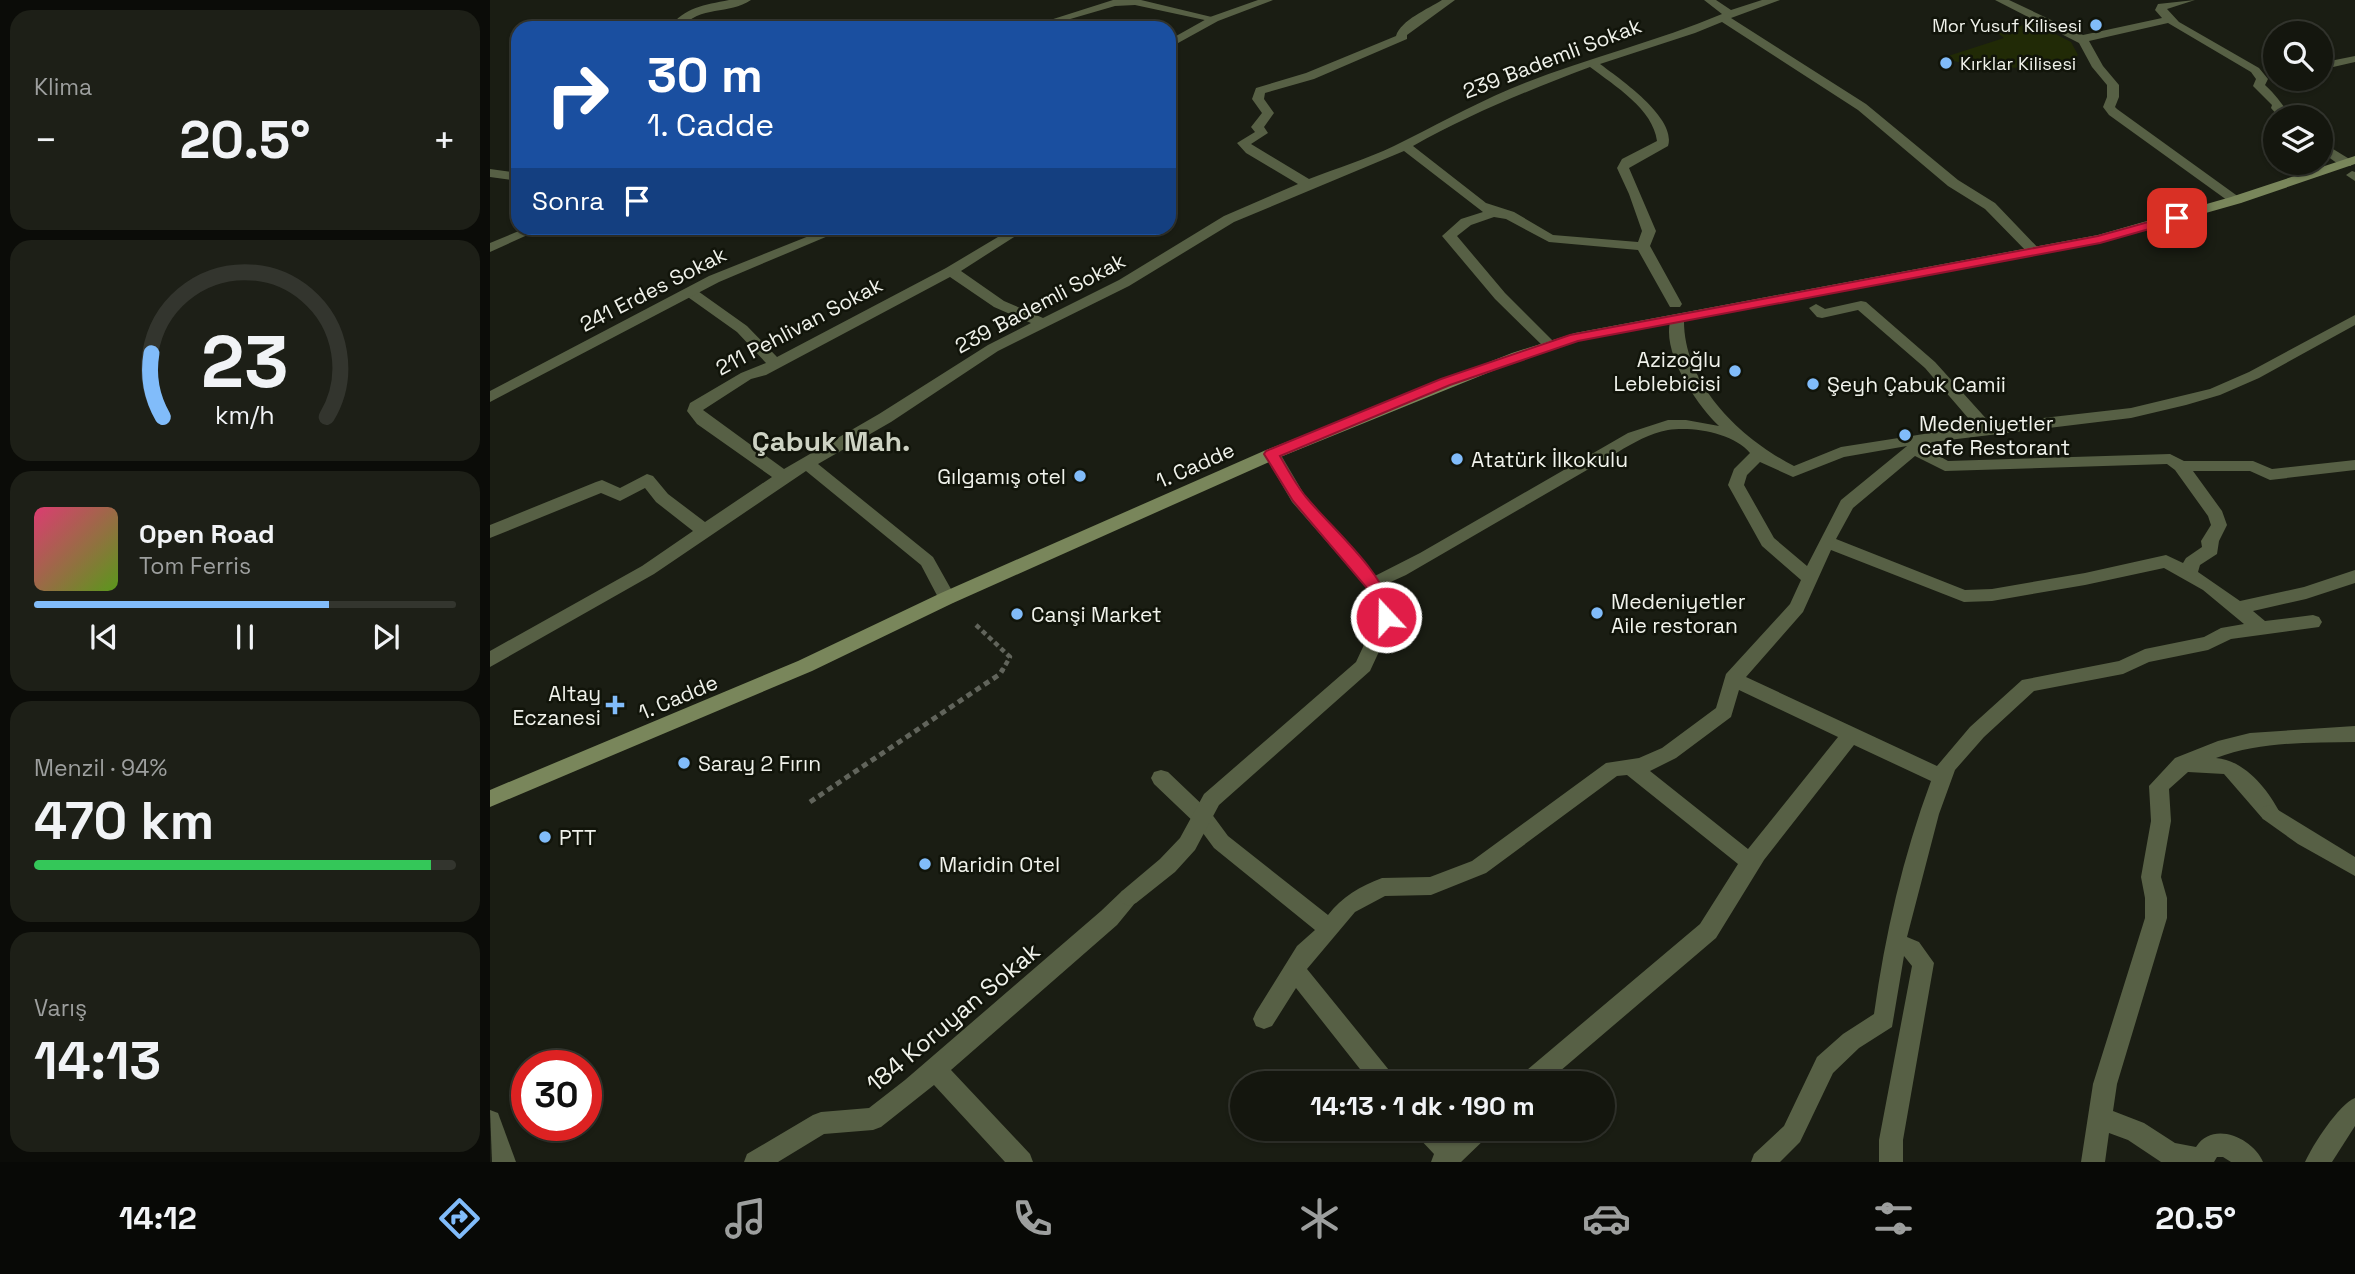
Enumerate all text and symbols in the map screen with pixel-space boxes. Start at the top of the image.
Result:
street label: 239 Bademli Sokak [1459,12,1645,104]
place label: Mor Yusuf Kilisesi [1932,14,2082,37]
marker: Mor Yusuf Kilisesi [2088,17,2104,33]
map controls [2263,21,2333,175]
button: search [2263,21,2333,91]
text: 30 m [647,44,763,106]
icon: right [532,49,623,140]
place label: Kırklar Kilisesi [1960,52,2076,75]
marker: Kırklar Kilisesi [1938,55,1954,71]
text: Klima [34,72,92,102]
text: 1. Cadde [647,105,774,145]
button: layers [2263,105,2333,175]
text: 20.5° [179,107,311,173]
text: − [34,116,58,164]
text: + [432,116,456,164]
icon: arrive [618,182,656,220]
text: Sonra [532,184,604,218]
pin [2147,188,2207,248]
icon: arrive [2158,199,2196,237]
street label: 241 Erdes Sokak [575,240,731,338]
street label: 239 Bademli Sokak [950,247,1130,359]
street label: 211 Pehlivan Sokak [711,271,887,381]
text: 23 [201,315,289,408]
place label: Azizoğlu Leblebicisi [1613,346,1721,397]
marker: Azizoğlu Leblebicisi [1727,363,1743,379]
place label: Şeyh Çabuk Camii [1827,371,2006,398]
marker: Şeyh Çabuk Camii [1805,376,1821,392]
text: km/h [215,398,275,430]
place label: Medeniyetler cafe Restorant [1919,410,2070,461]
district label: Çabuk Mah. [752,423,910,459]
marker: Medeniyetler cafe Restorant [1897,427,1913,443]
street label: 1. Cadde [1151,436,1239,494]
place label: Atatürk İlkokulu [1471,446,1628,473]
marker: Atatürk İlkokulu [1449,451,1465,467]
place label: Gılgamış otel [937,463,1066,490]
marker: Gılgamış otel [1072,468,1088,484]
text: Open Road [139,517,275,551]
text: Tom Ferris [139,551,251,581]
position arrow [1349,580,1423,654]
place label: Medeniyetler Aile restoran [1611,588,1746,639]
place label: Canşi Market [1031,601,1162,628]
marker: Medeniyetler Aile restoran [1589,605,1605,621]
marker: Canşi Market [1009,606,1025,622]
icon: previous [85,618,123,656]
icon: pause [226,618,264,656]
icon: next [367,618,405,656]
street label: 1. Cadde [634,668,722,726]
place label: Altay Eczanesi [513,680,601,731]
marker: Altay Eczanesi [607,697,623,713]
place label: Saray 2 Fırın [698,750,821,777]
text: Menzil · 94% [34,753,167,783]
marker: Saray 2 Fırın [676,755,692,771]
text: 470 km [34,788,214,854]
place label: PTT [559,824,596,851]
marker: PTT [537,829,553,845]
place label: Maridin Otel [939,851,1060,878]
marker: Maridin Otel [917,856,933,872]
street label: 184 Koruyan Sokak [860,935,1046,1099]
text: Varış [34,993,87,1023]
text: 14:13 [34,1028,161,1094]
speed limit sign: 30 [511,1050,602,1141]
text: 14:13 · 1 dk · 190 m [1310,1089,1535,1123]
icon: directions [435,1194,484,1243]
icon: music [721,1194,770,1243]
icon: phone [1008,1194,1057,1243]
icon: climate [1295,1194,1344,1243]
icon: car [1582,1194,1631,1243]
icon: filters [1869,1194,1918,1243]
text: 14:12 [119,1198,197,1238]
text: 20.5° [2155,1198,2236,1238]

